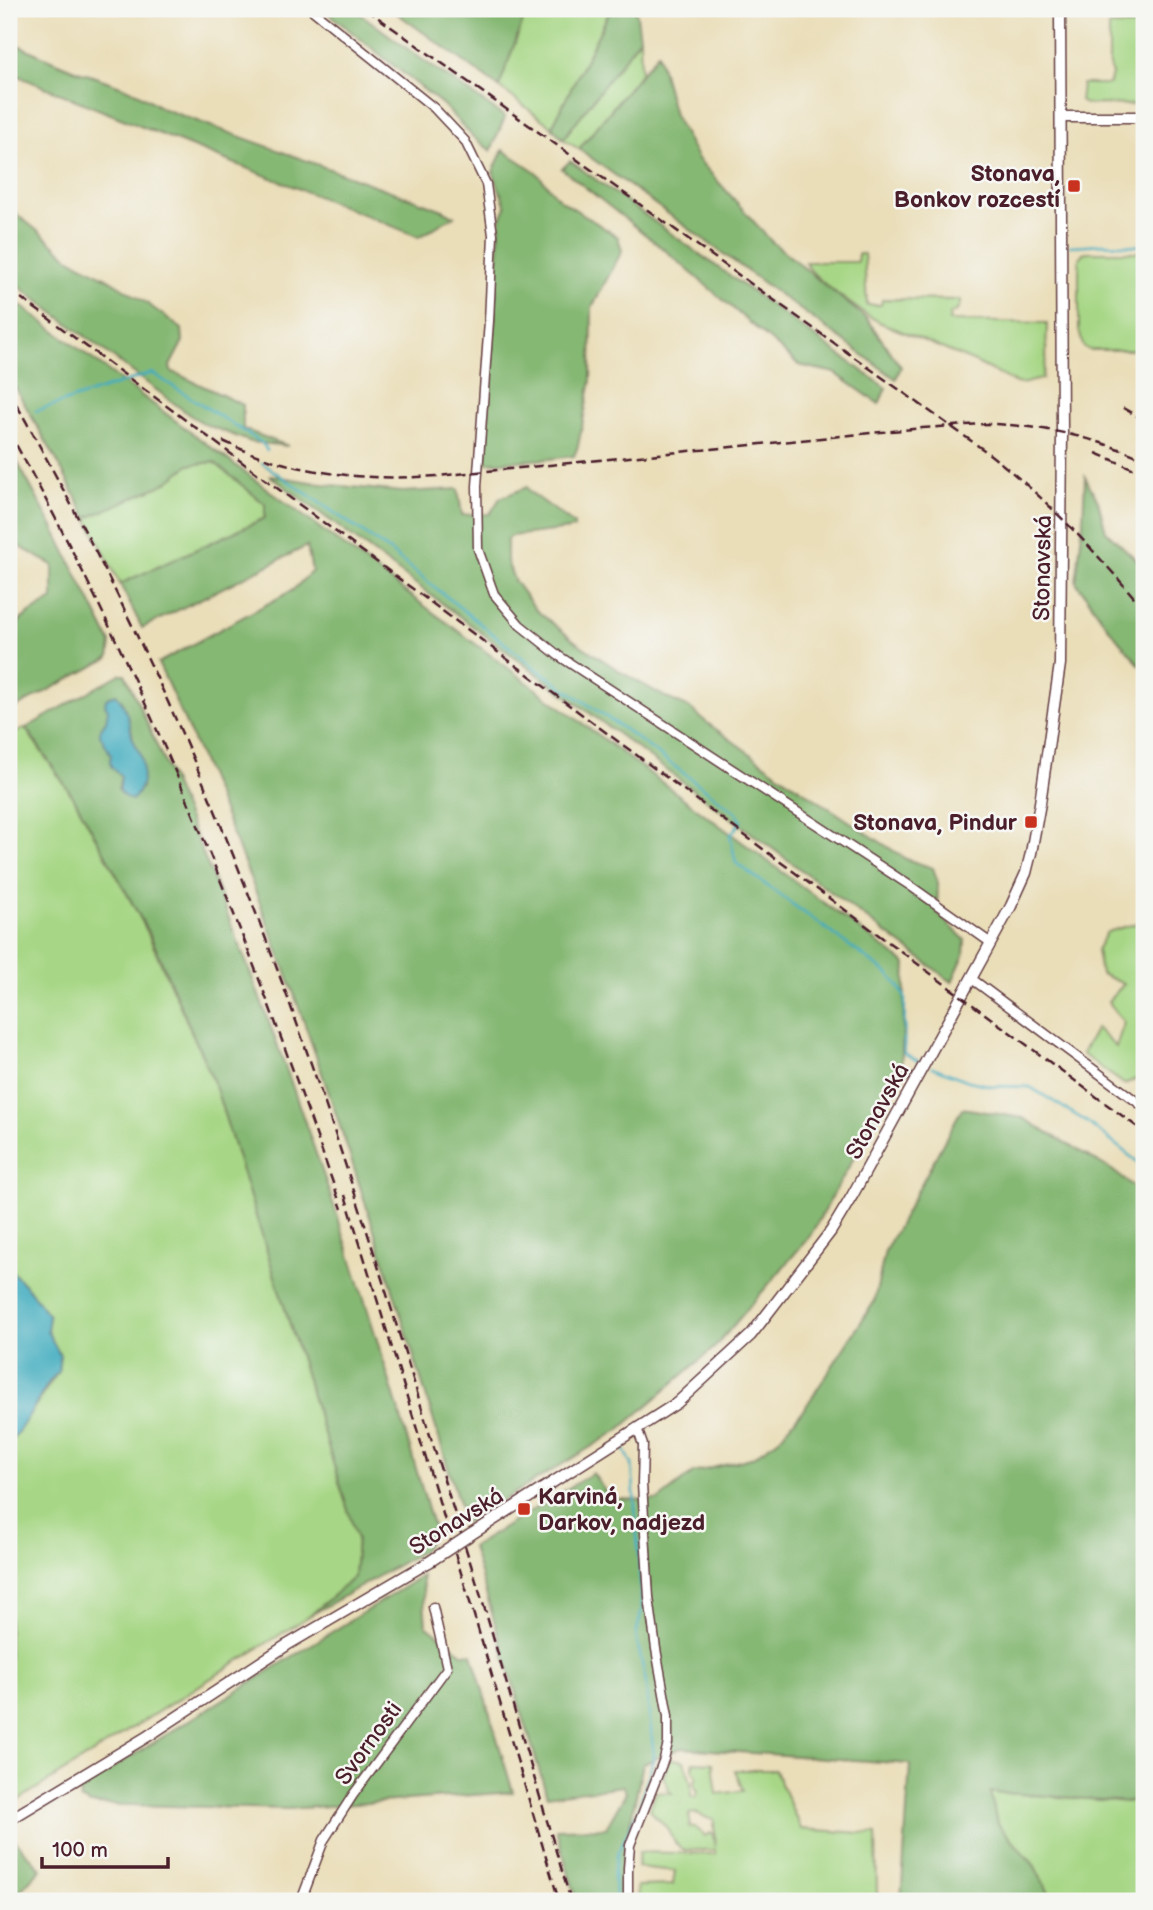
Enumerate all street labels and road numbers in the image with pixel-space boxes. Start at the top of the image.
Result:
street label: Stonavská [1028,515,1058,621]
street label: Stonavská [840,1058,916,1164]
street label: Stonavská [404,1482,509,1562]
street label: Svornosti [329,1697,408,1791]

